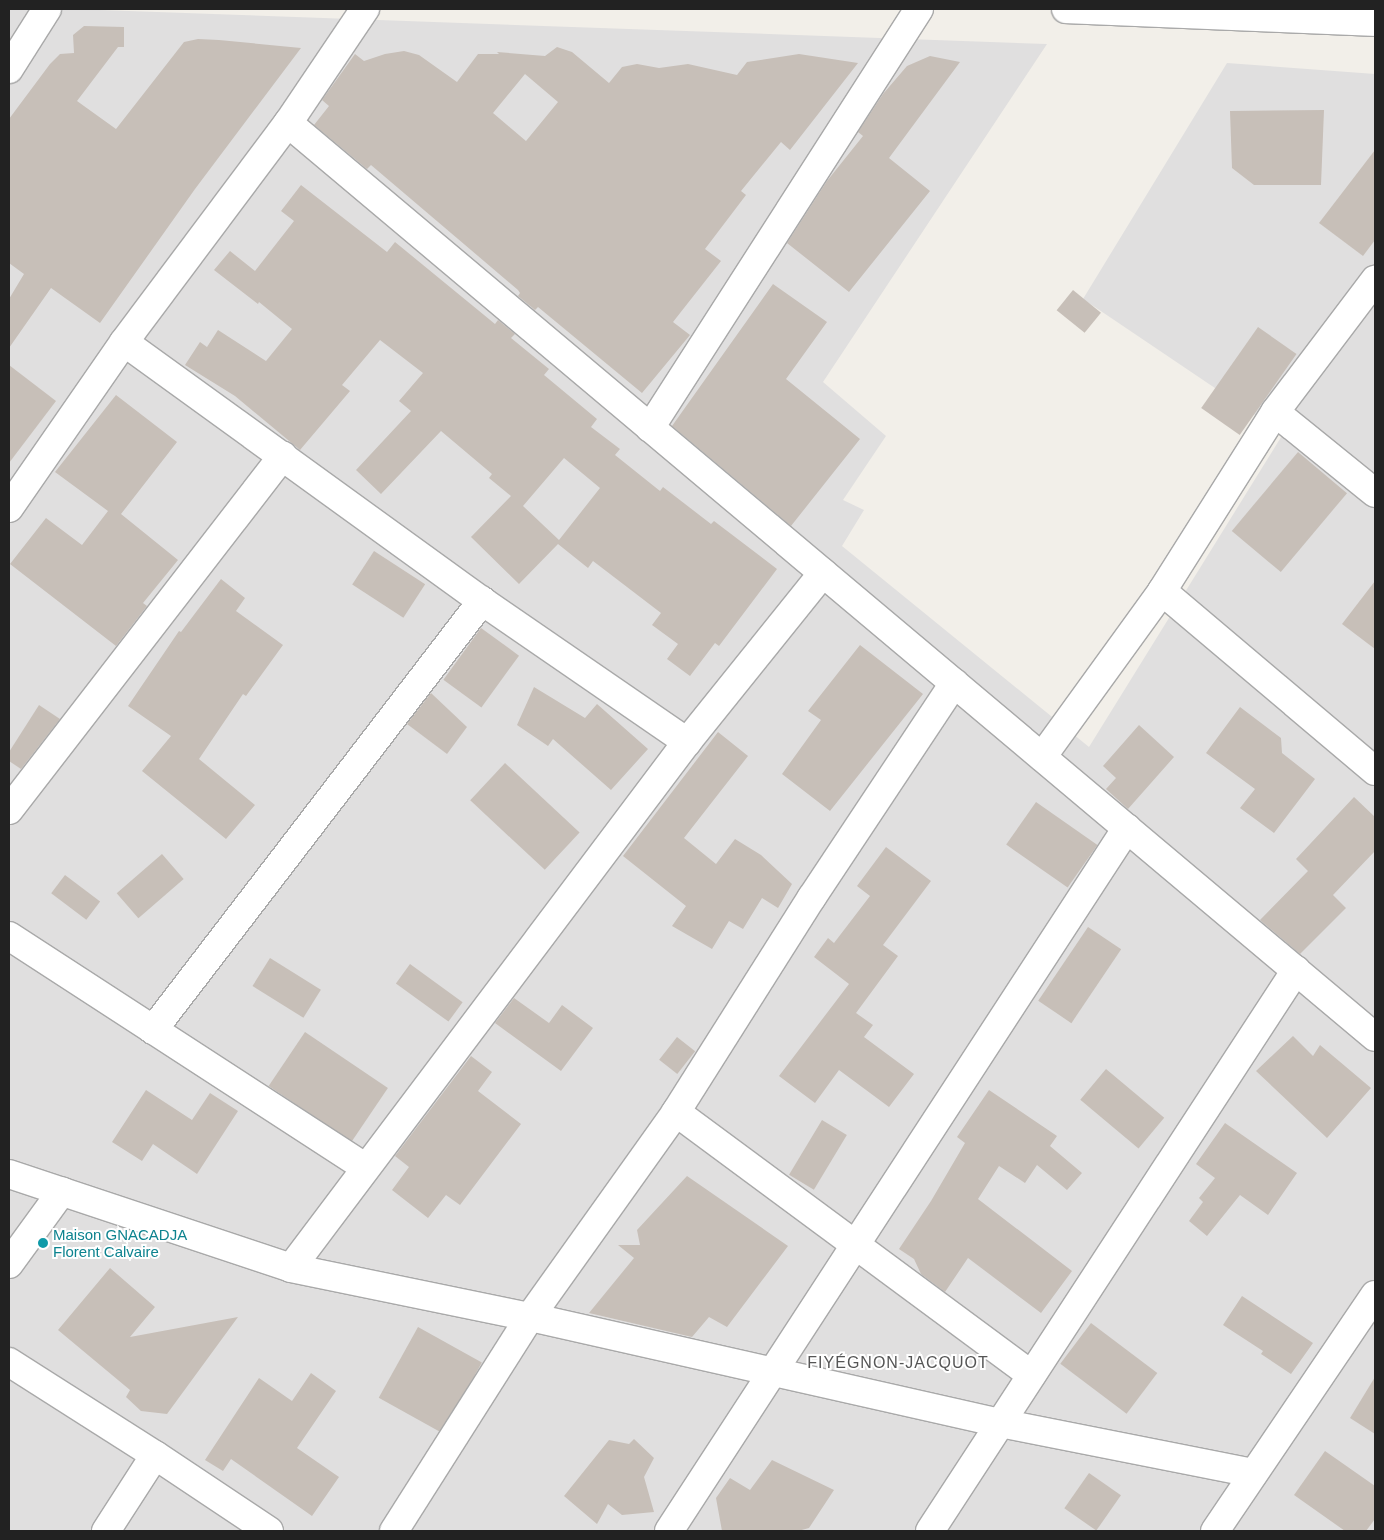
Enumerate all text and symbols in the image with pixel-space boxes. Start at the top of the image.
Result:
place label: Maison GNACADJA Florent Calvaire [53,1225,187,1260]
marker: Maison GNACADJA Florent Calvaire [37,1237,49,1249]
district label: FIYÉGNON-JACQUOT [805,1353,991,1373]

